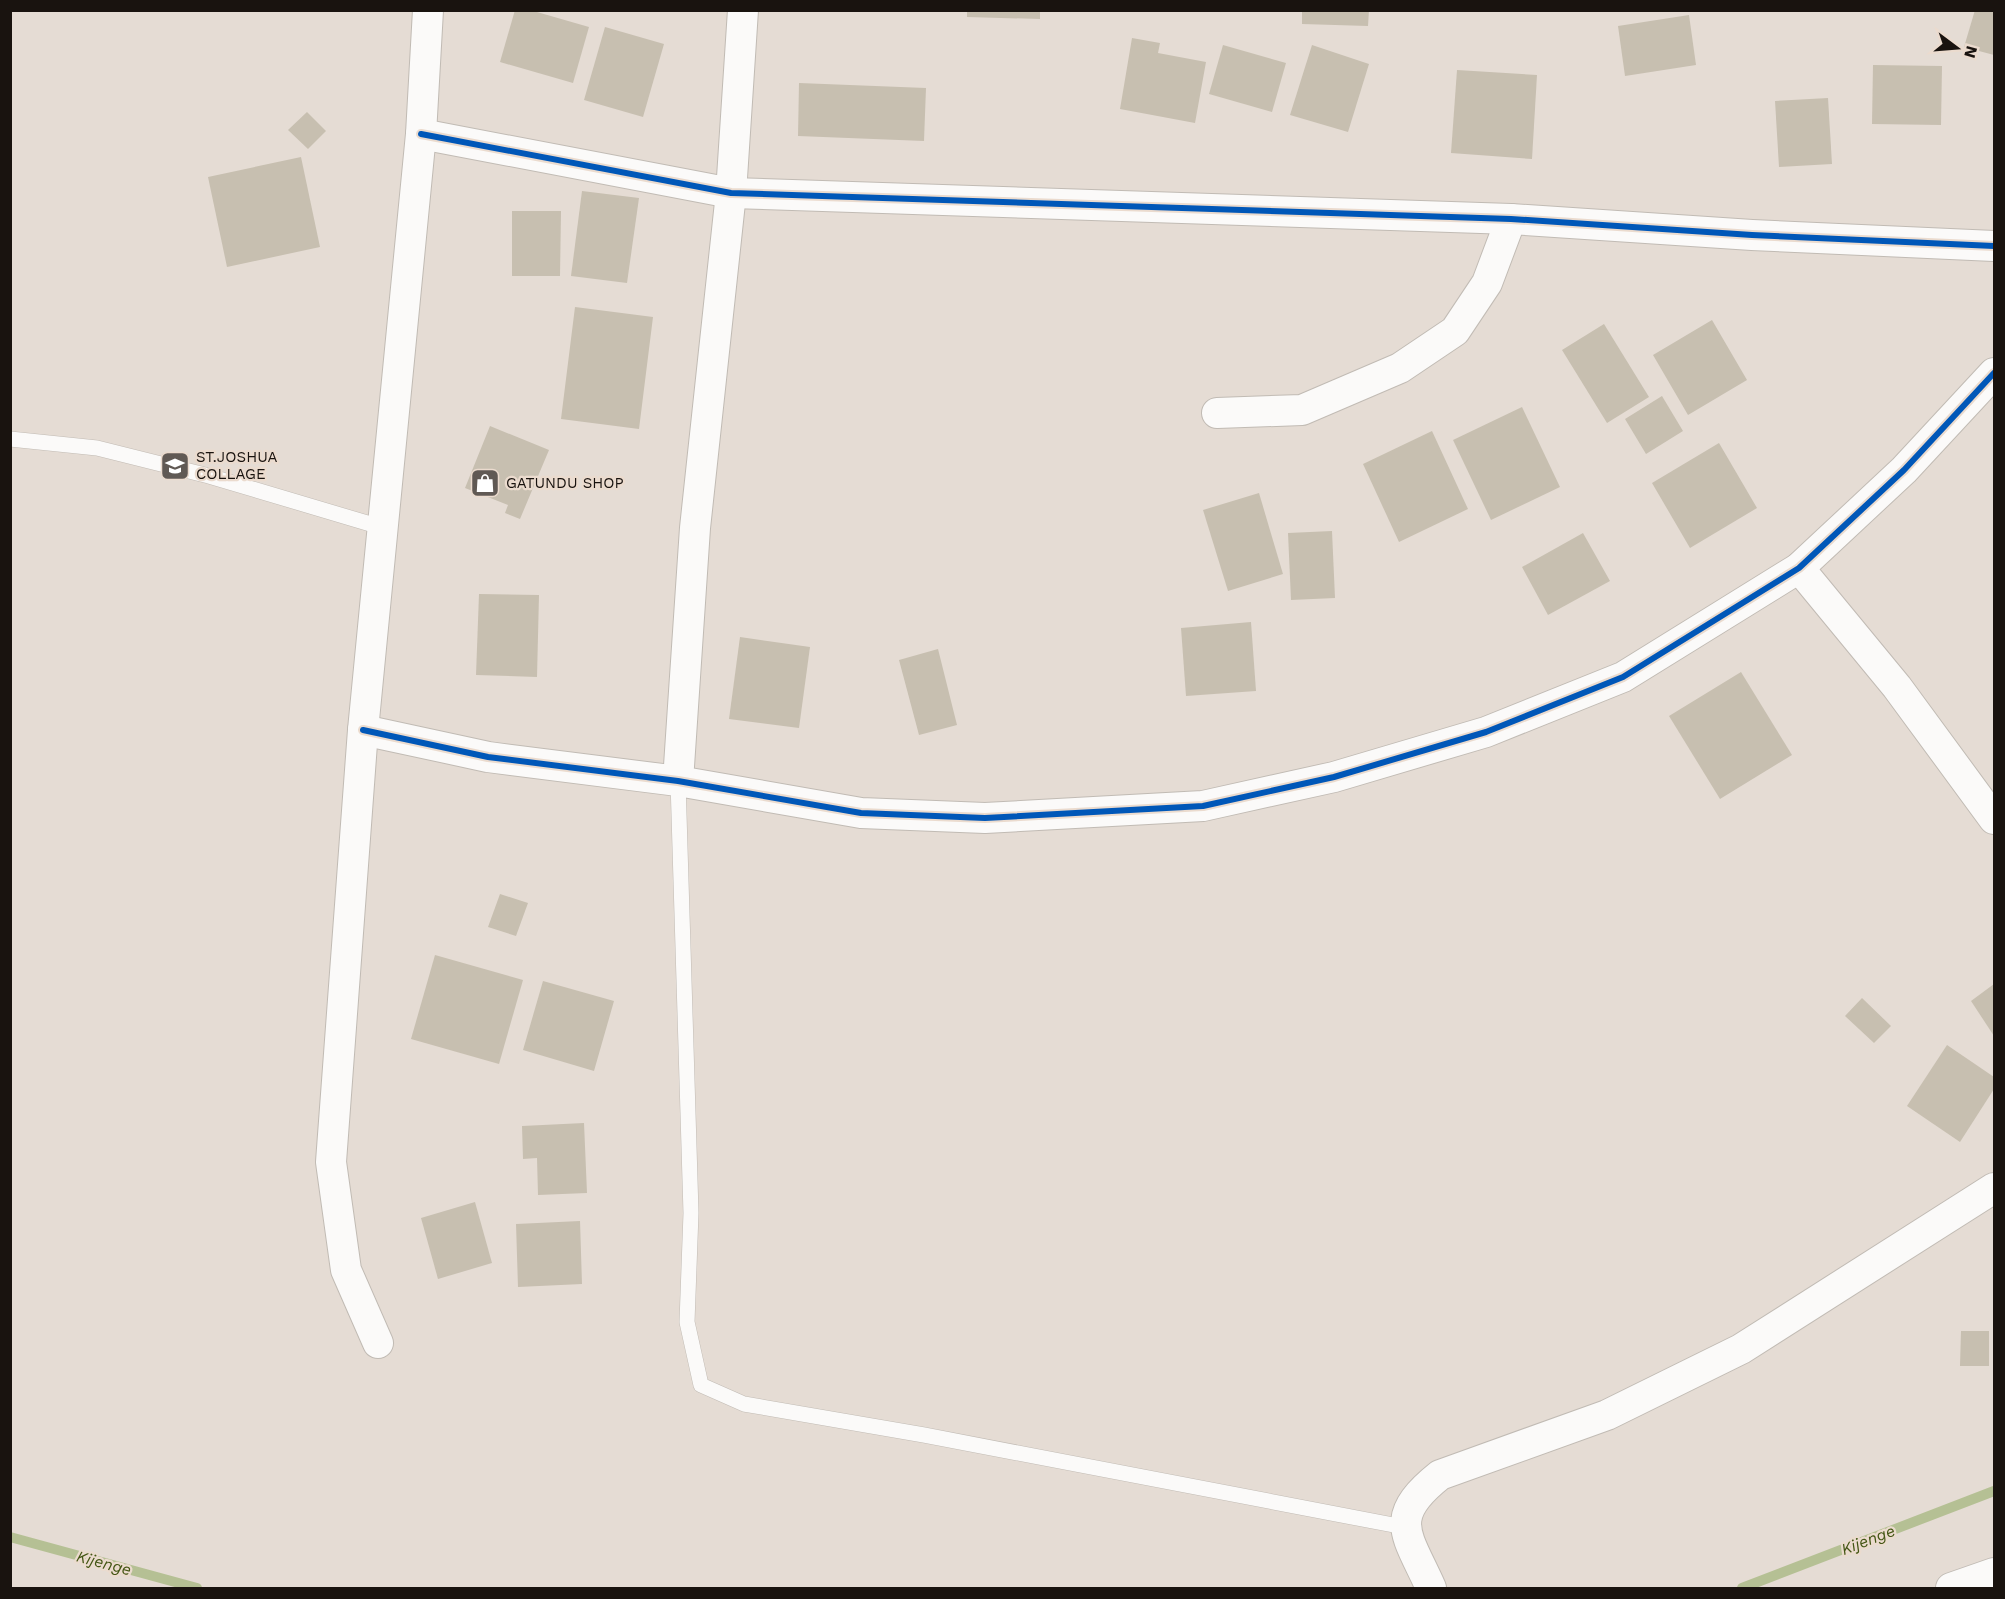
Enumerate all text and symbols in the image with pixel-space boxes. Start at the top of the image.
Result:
north arrow [1927,18,1987,78]
text: N [1960,44,1982,60]
place label: ST.JOSHUA COLLAGE [196,448,277,483]
school or university icon: ST.JOSHUA COLLAGE [159,450,191,482]
shop icon: GATUNDU SHOP [469,467,501,499]
place label: GATUNDU SHOP [506,474,624,492]
water label: Kijenge [1838,1521,1898,1559]
water label: Kijenge [74,1547,134,1579]

